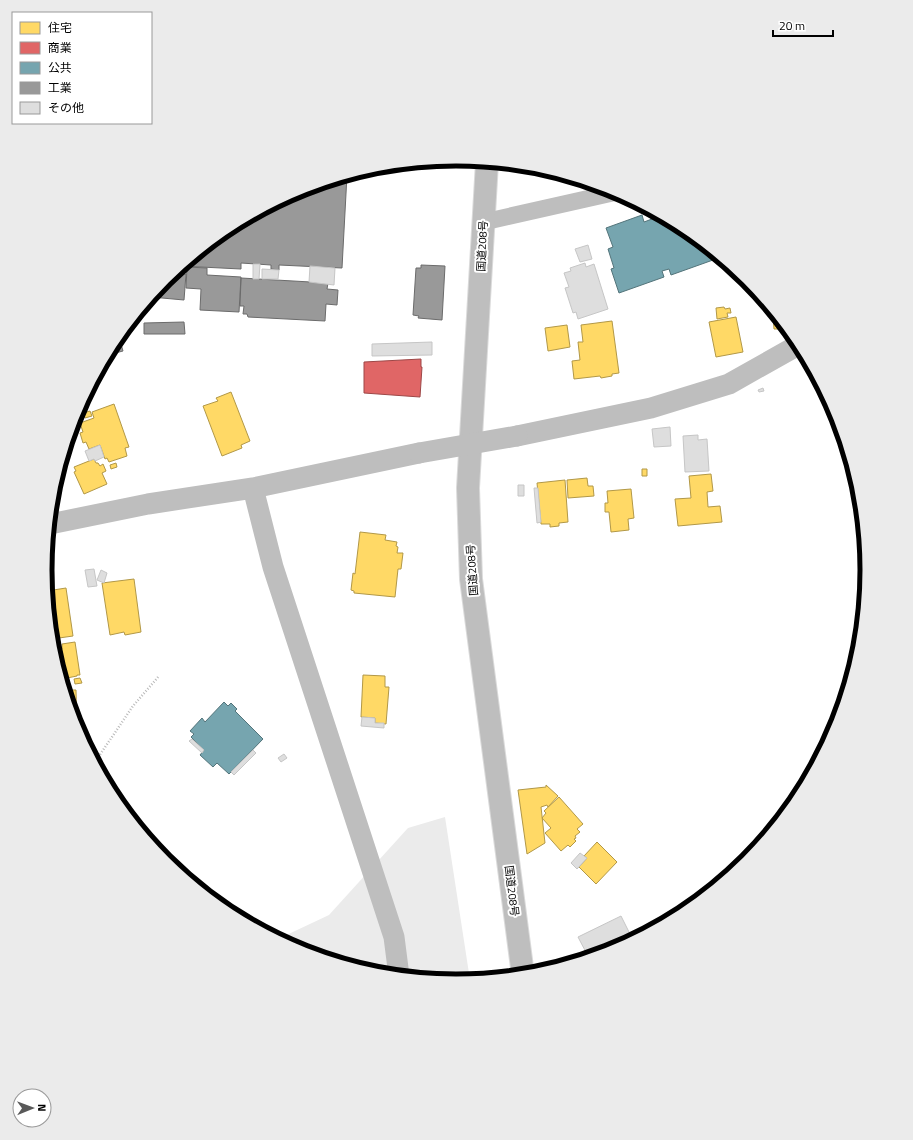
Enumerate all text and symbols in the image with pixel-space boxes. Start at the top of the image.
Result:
legend [12,12,152,124]
scale bar [773,12,833,38]
text: 20 m [779,16,805,35]
text: 住宅 [48,18,72,37]
text: 商業 [48,38,72,57]
text: 公共 [48,58,72,77]
text: 工業 [48,78,72,97]
text: その他 [48,98,84,117]
street label: 国道208号 [473,220,491,272]
street label: 国道208号 [462,544,482,596]
street label: 国道208号 [501,864,523,918]
north arrow [12,1088,52,1128]
text: N [34,1104,50,1112]

